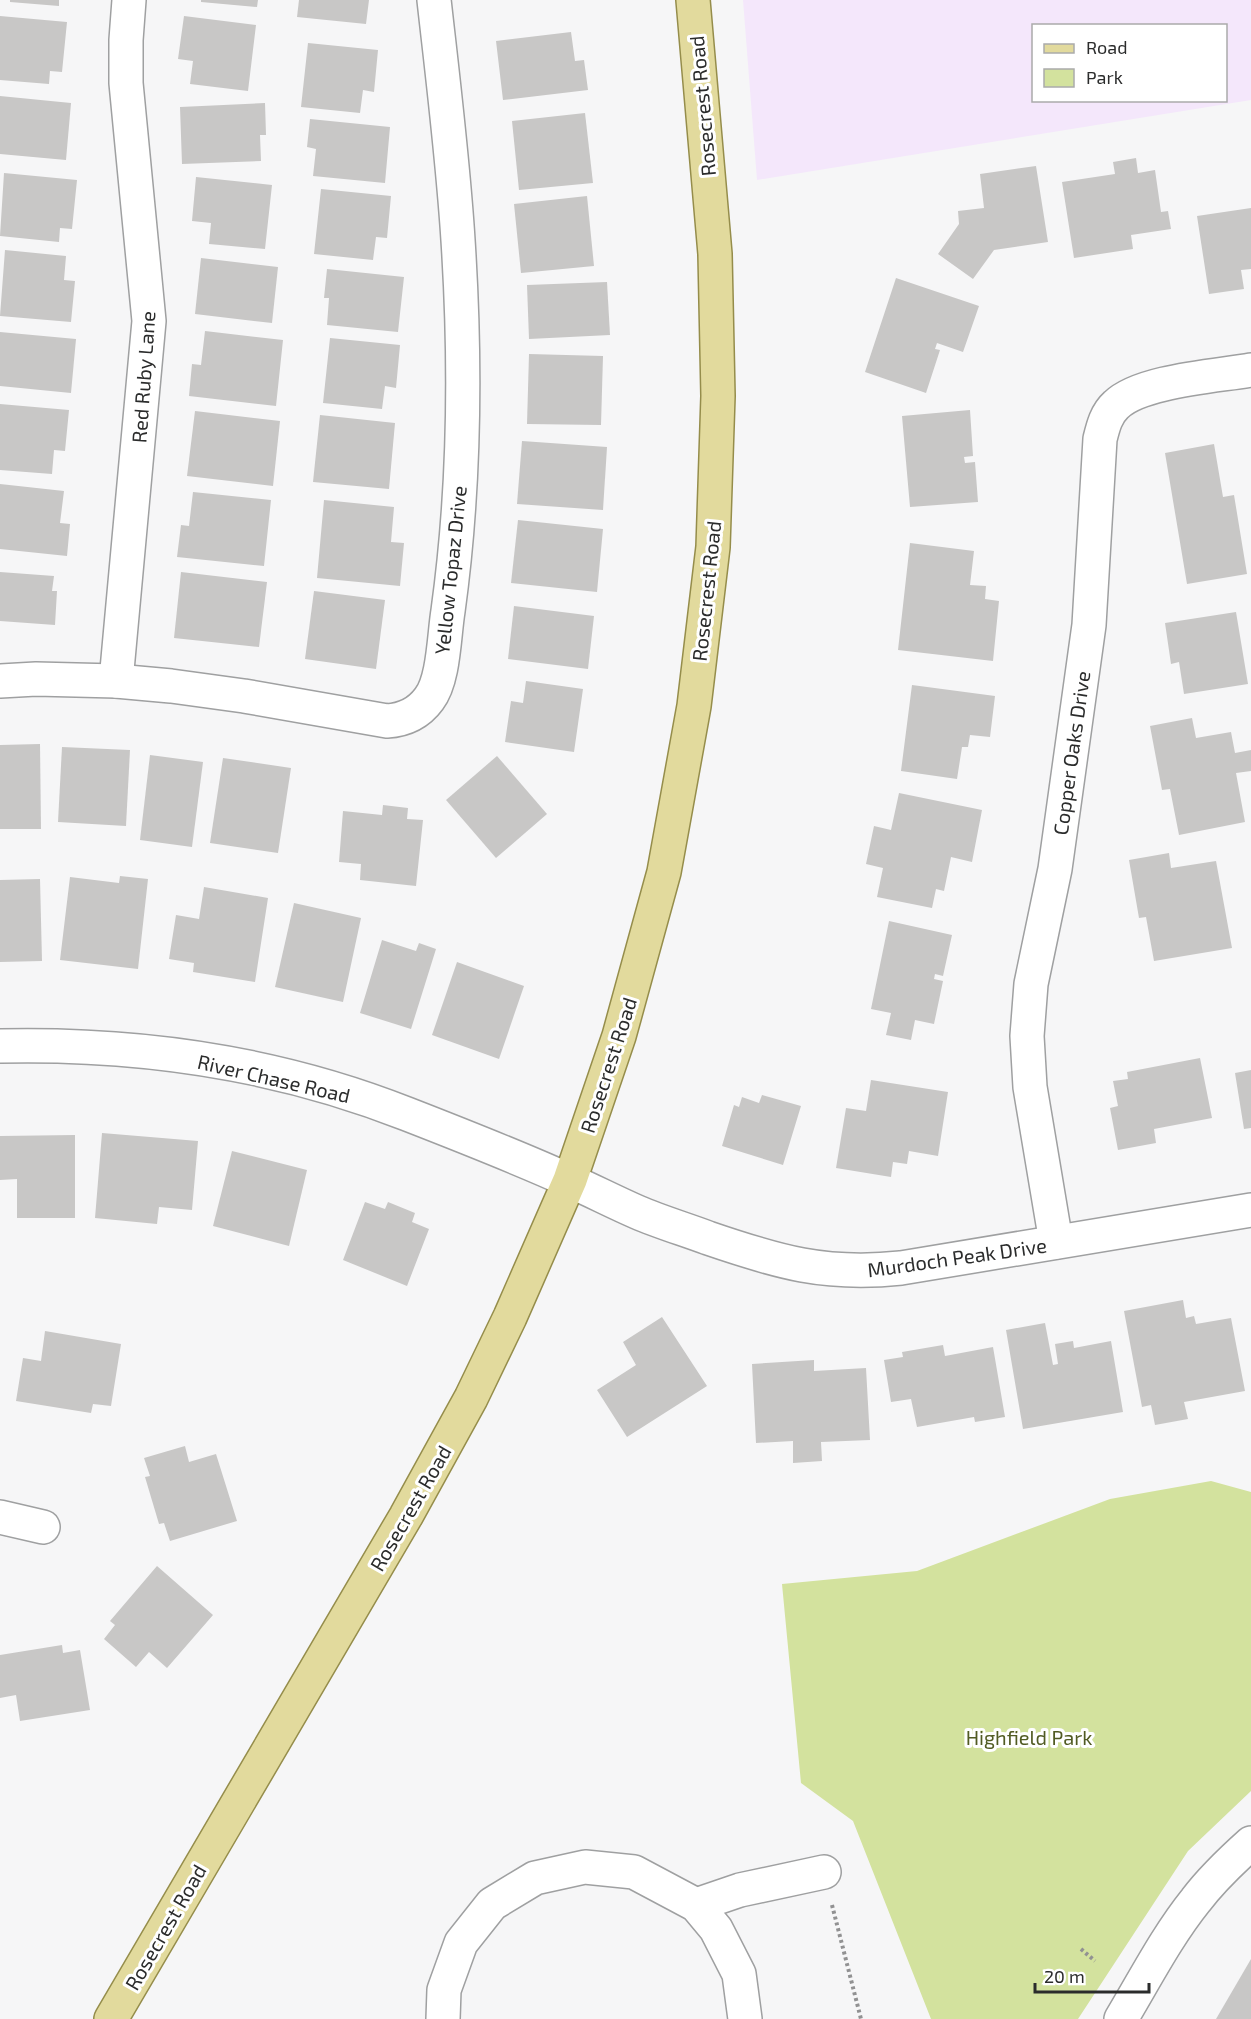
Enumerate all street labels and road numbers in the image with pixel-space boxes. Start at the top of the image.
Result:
street label: Rosecrest Road [684,35,720,177]
street label: Red Ruby Lane [126,310,160,444]
street label: Yellow Topaz Drive [429,484,471,656]
street label: Rosecrest Road [687,520,725,662]
street label: Copper Oaks Drive [1048,669,1094,837]
street label: Rosecrest Road [575,994,641,1136]
street label: River Chase Road [195,1049,353,1107]
street label: Murdoch Peak Drive [866,1233,1048,1281]
street label: Rosecrest Road [364,1441,456,1575]
street label: Rosecrest Road [119,1860,211,1994]

